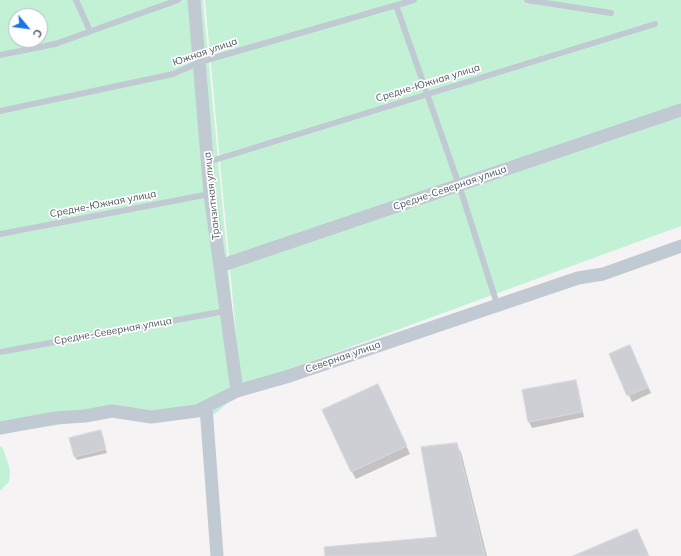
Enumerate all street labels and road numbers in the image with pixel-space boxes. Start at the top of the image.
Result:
street label: Южная улица [171,35,239,69]
street label: Средне-Южная улица [374,61,482,105]
street label: Транзитная улица [201,151,223,241]
street label: Средне-Северная улица [392,163,508,213]
street label: Средне-Южная улица [49,188,157,220]
street label: Средне-Северная улица [53,315,173,347]
street label: Северная улица [304,338,382,376]

